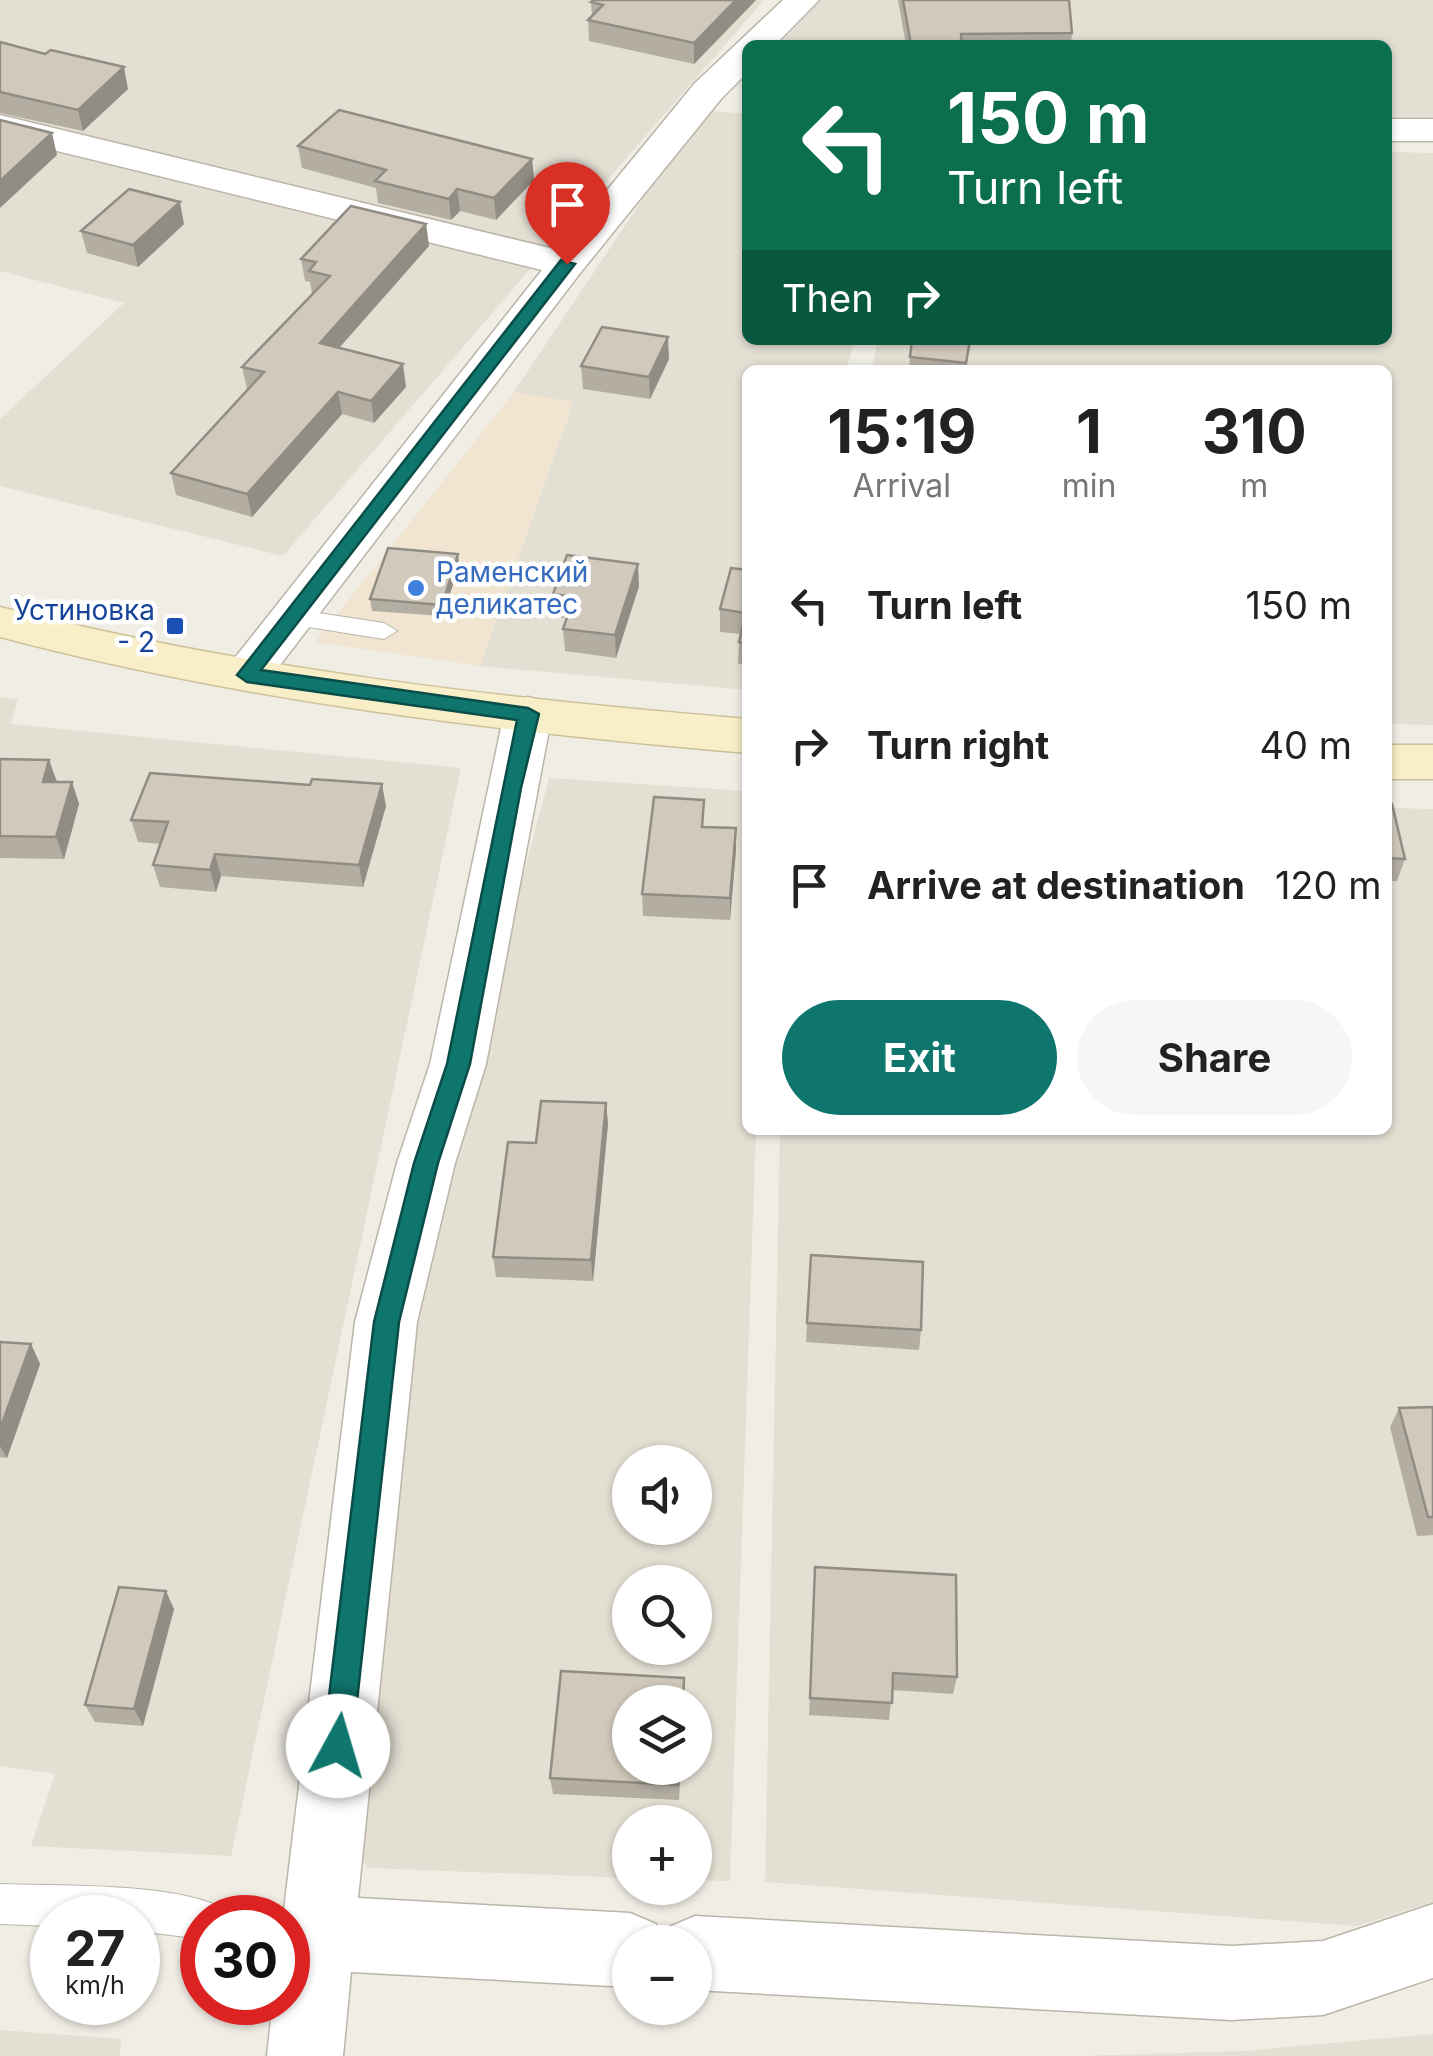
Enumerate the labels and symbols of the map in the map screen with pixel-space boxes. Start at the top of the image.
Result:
pin [525,162,610,265]
place label: Раменский деликатес [436,555,588,621]
marker: Раменский деликатес [405,577,427,599]
place label: Устиновка - 2 [13,593,155,659]
marker: Устиновка - 2 [164,615,186,637]
position arrow [286,1694,390,1798]
speed limit sign: 30 [180,1895,310,2025]

